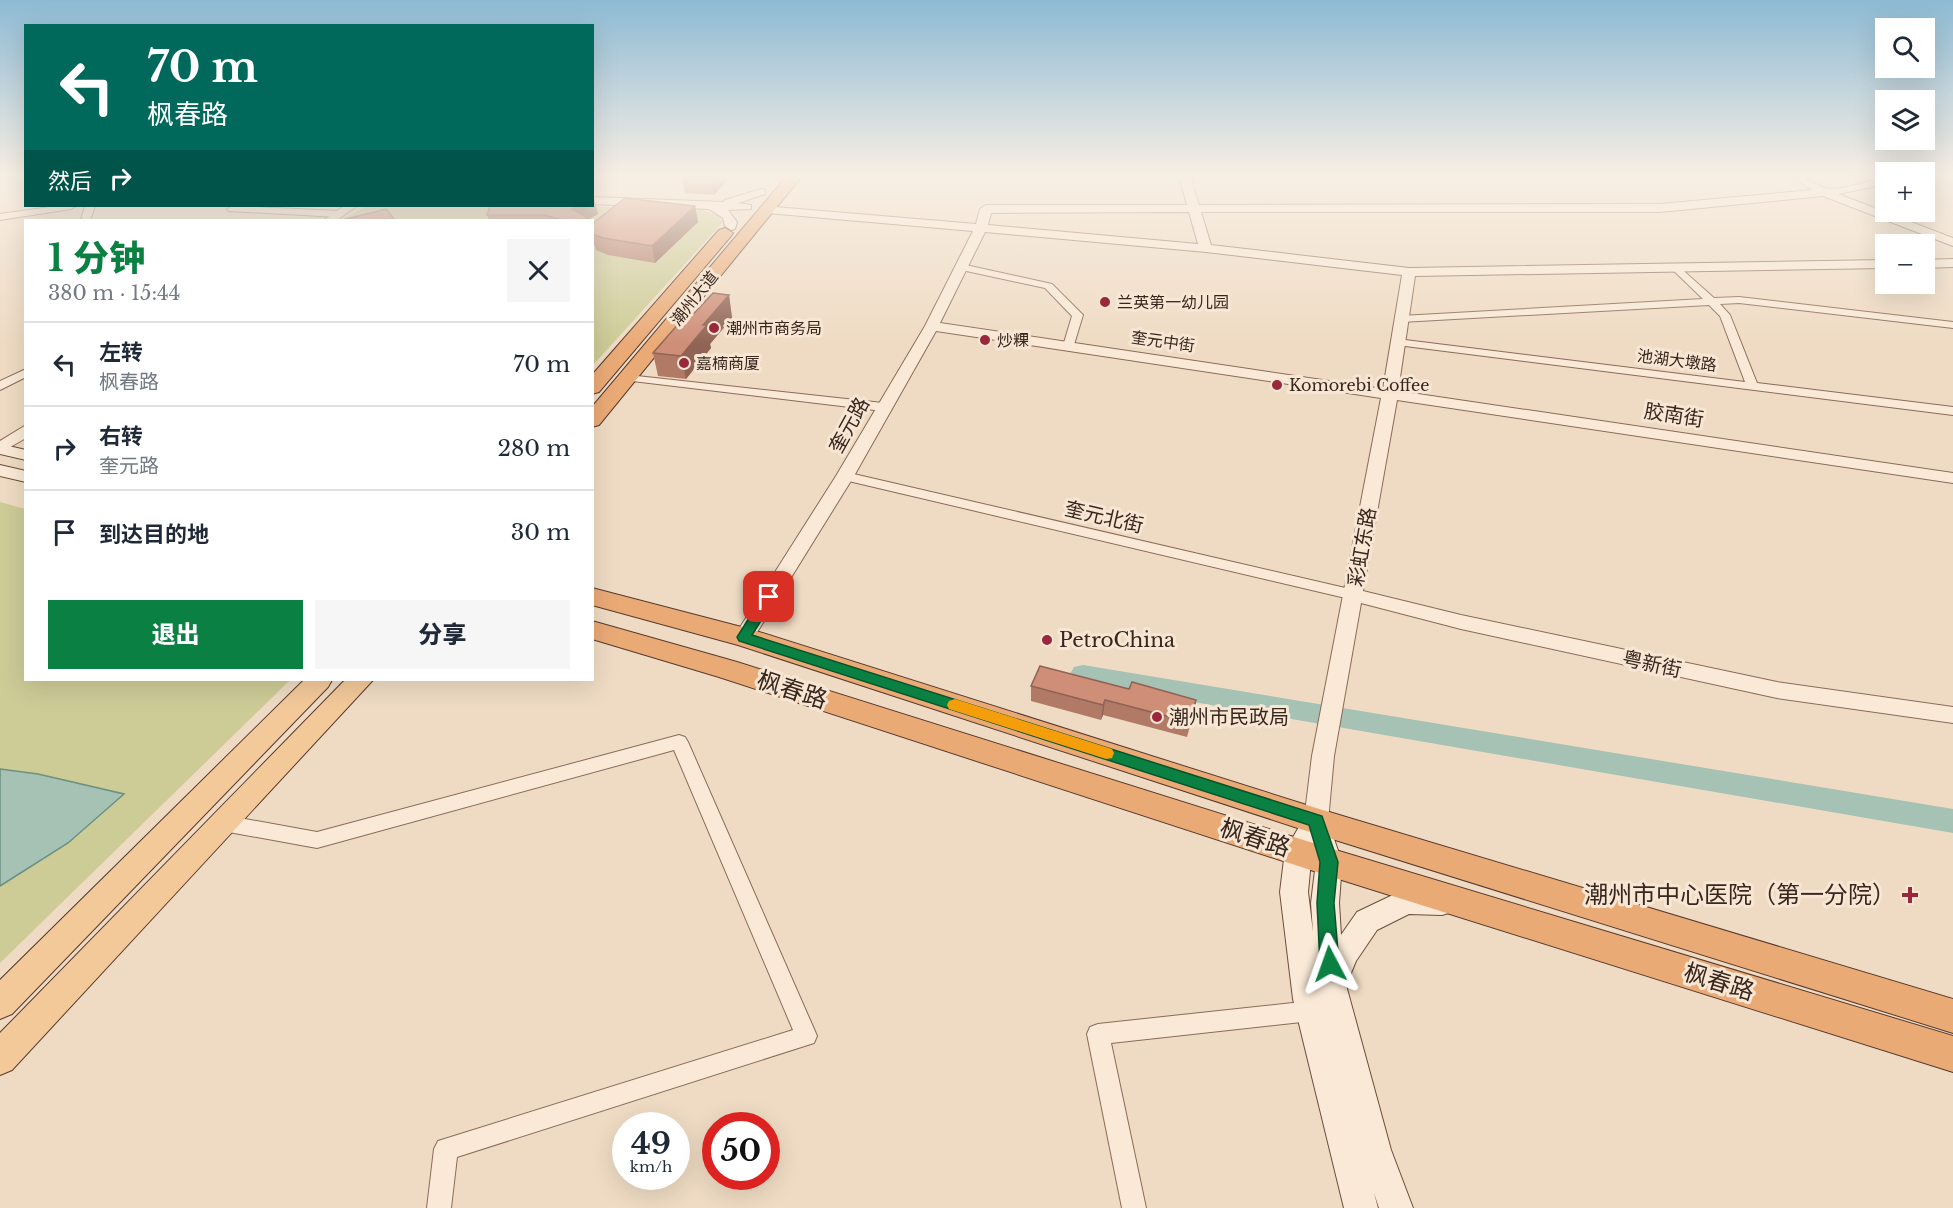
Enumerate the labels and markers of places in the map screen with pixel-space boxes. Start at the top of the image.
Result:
place label: 兰英第一幼儿园 [1117,292,1229,312]
marker: 兰英第一幼儿园 [1098,295,1112,309]
place label: 潮州市商务局 [726,318,822,338]
marker: 潮州市商务局 [707,321,721,335]
place label: 炒粿 [997,330,1029,350]
marker: 炒粿 [978,333,992,347]
place label: 嘉楠商厦 [696,353,760,373]
marker: 嘉楠商厦 [677,356,691,370]
place label: Komorebi Coffee [1289,375,1429,395]
marker: Komorebi Coffee [1270,378,1284,392]
pin [743,571,794,622]
place label: PetroChina [1059,628,1176,652]
marker: PetroChina [1040,633,1054,647]
place label: 潮州市民政局 [1169,705,1289,729]
marker: 潮州市民政局 [1150,710,1164,724]
place label: 潮州市中心医院（第一分院） [1584,880,1896,909]
marker: 潮州市中心医院（第一分院） [1901,886,1919,904]

